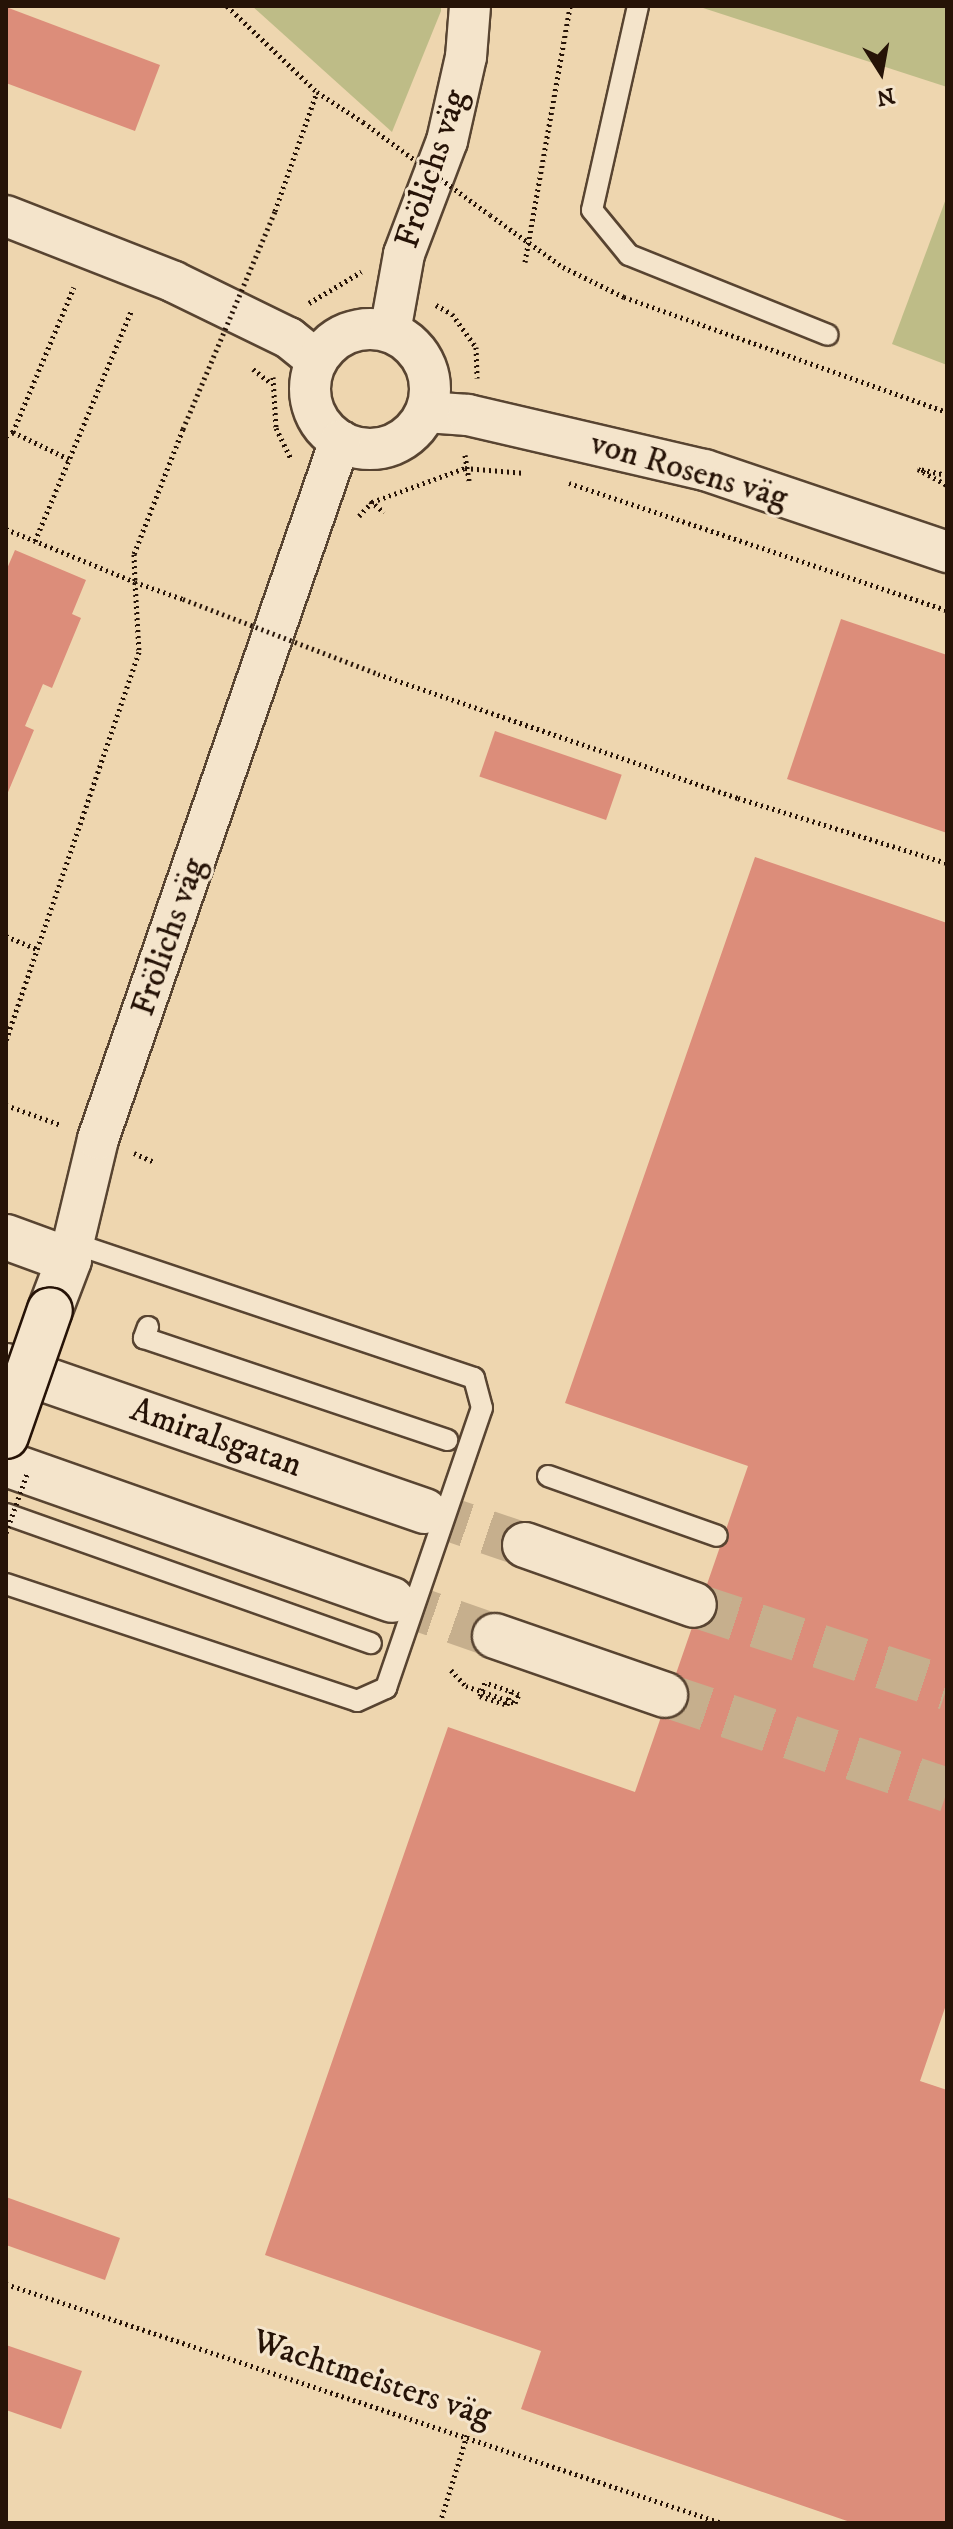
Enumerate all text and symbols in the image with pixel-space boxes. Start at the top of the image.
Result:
north arrow [841,32,921,112]
text: N [874,81,897,111]
street label: Frölichs väg [387,85,477,253]
street label: von Rosens väg [586,423,792,519]
street label: Frölichs väg [123,853,215,1021]
street label: Amiralsgatan [125,1390,307,1486]
street label: Wachtmeisters väg [247,2321,497,2437]

